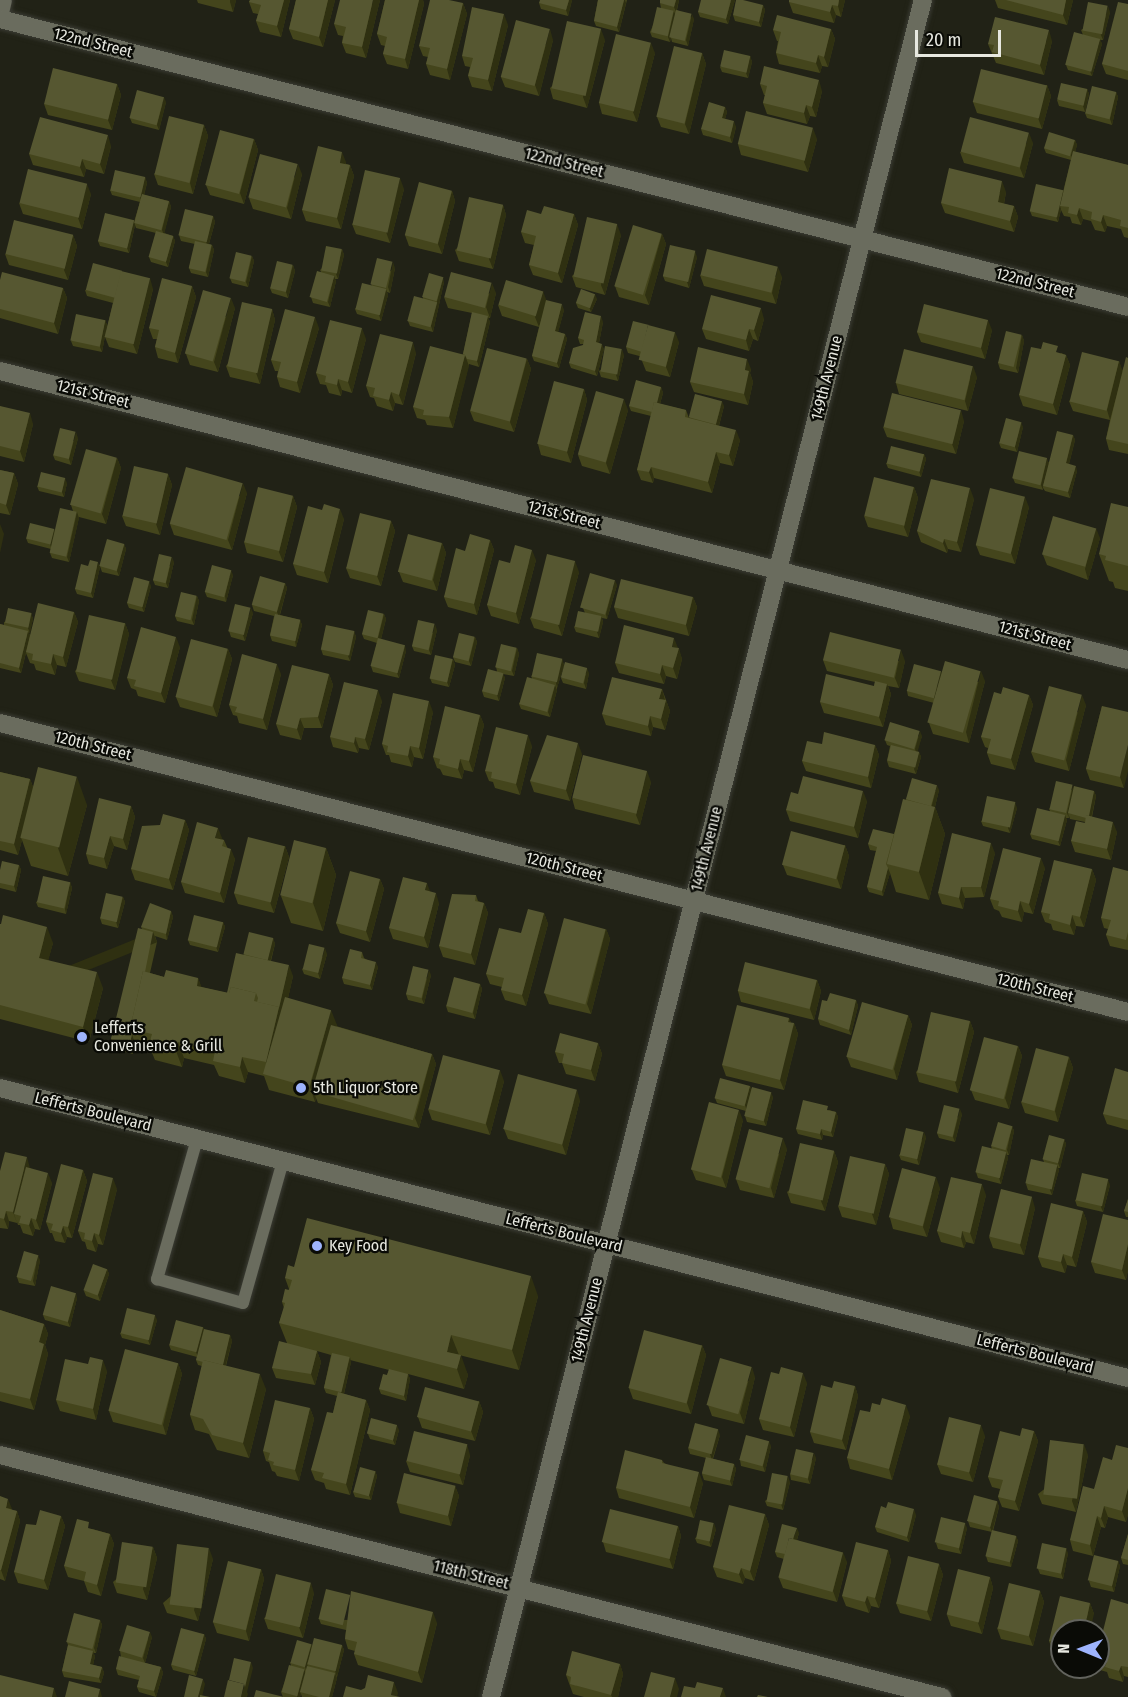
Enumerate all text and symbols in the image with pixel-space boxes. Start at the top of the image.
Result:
scale bar [918,18,1004,56]
street label: 122nd Street [52,24,134,62]
text: 20 m [926,29,961,51]
street label: 122nd Street [523,144,605,182]
street label: 122nd Street [994,264,1076,302]
street label: 149th Avenue [807,333,847,423]
street label: 121st Street [55,376,131,412]
street label: 121st Street [526,497,602,533]
street label: 121st Street [997,617,1073,655]
street label: 120th Street [53,727,133,765]
street label: 149th Avenue [687,804,727,894]
street label: 120th Street [524,848,604,886]
street label: 120th Street [995,969,1075,1007]
place label: Lefferts Convenience & Grill [94,1018,222,1056]
marker: Lefferts Convenience & Grill [75,1030,89,1044]
place label: 5th Liquor Store [313,1078,418,1098]
marker: 5th Liquor Store [294,1081,308,1095]
street label: Lefferts Boulevard [33,1088,153,1136]
street label: Lefferts Boulevard [504,1209,624,1257]
place label: Key Food [329,1236,388,1256]
marker: Key Food [310,1239,324,1253]
street label: 149th Avenue [567,1275,607,1365]
street label: Lefferts Boulevard [975,1330,1095,1378]
street label: 118th Street [431,1556,511,1594]
north arrow [1050,1619,1110,1679]
text: N [1054,1644,1073,1654]

